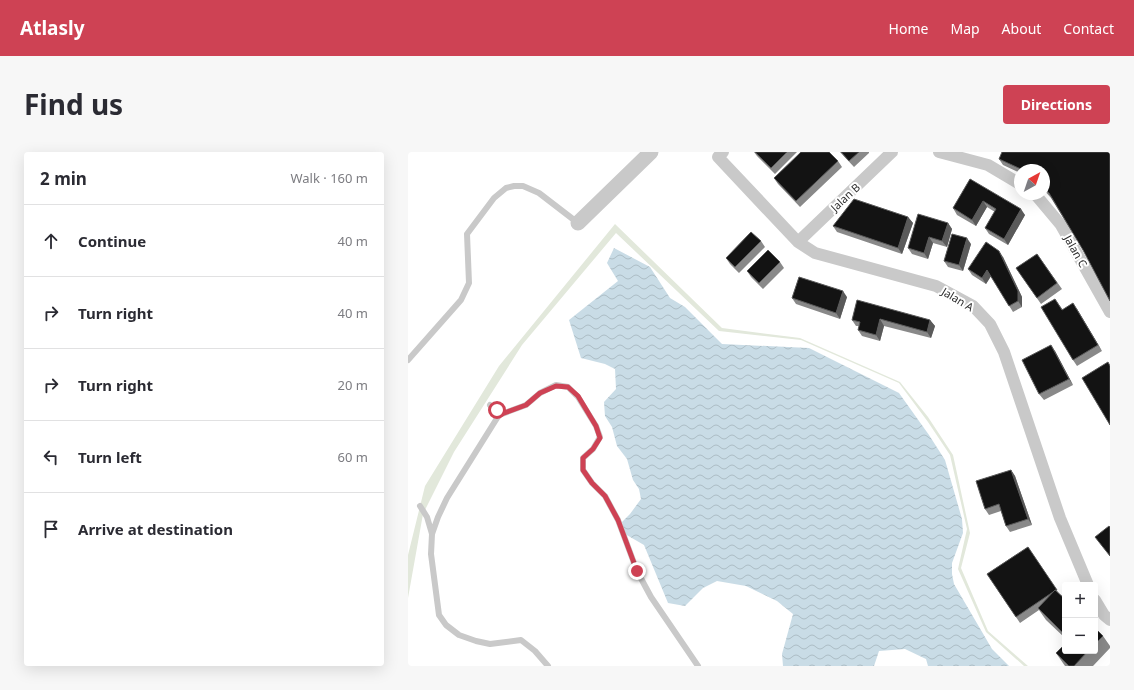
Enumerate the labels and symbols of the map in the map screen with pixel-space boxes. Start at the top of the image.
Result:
north arrow [1014,164,1050,200]
street label: Jalan B [826,180,863,215]
street label: Jalan C [1061,231,1091,270]
street label: Jalan A [938,283,978,315]
route start [488,401,506,419]
route end [628,562,646,580]

